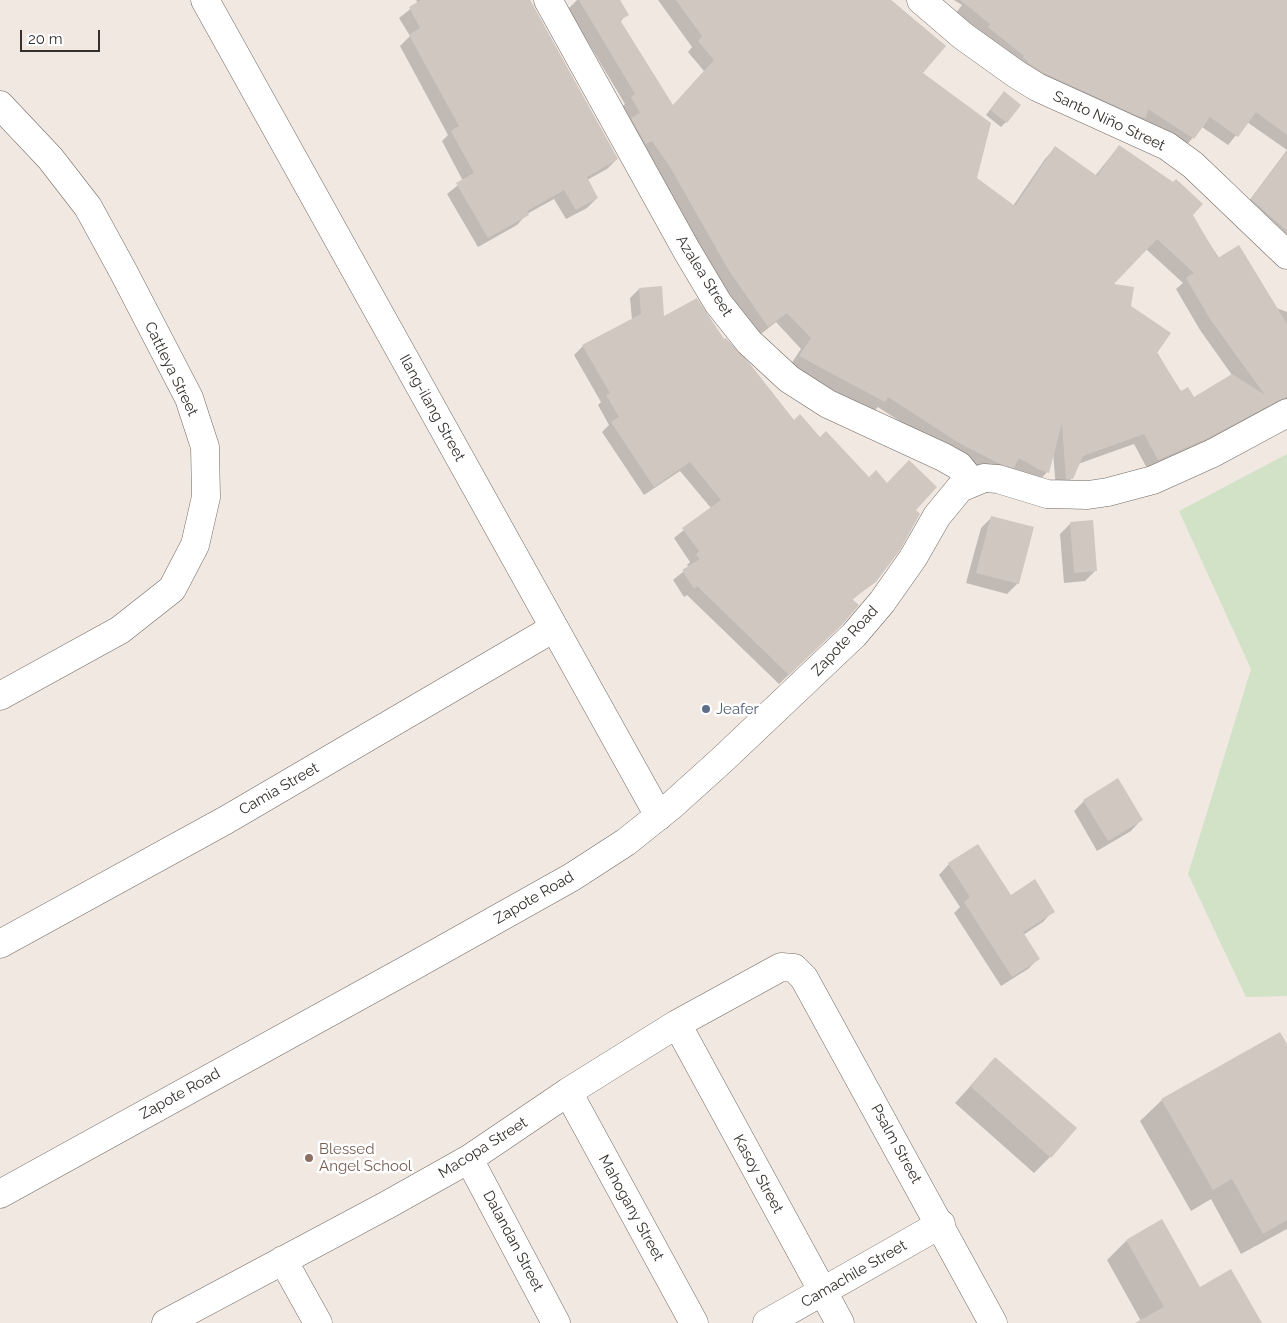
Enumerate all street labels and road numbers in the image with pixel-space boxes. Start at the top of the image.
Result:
street label: Santo Niño Street [1050,87,1168,155]
street label: Azalea Street [672,232,736,320]
street label: Cattleya Street [140,319,202,419]
street label: Ilang-ilang Street [395,351,469,465]
street label: Zapote Road [808,602,882,680]
street label: Camia Street [236,759,322,819]
street label: Zapote Road [491,868,577,928]
street label: Zapote Road [137,1065,223,1123]
street label: Psalm Street [867,1101,925,1187]
street label: Macopa Street [435,1114,531,1182]
street label: Kasoy Street [729,1131,787,1217]
street label: Mahogany Street [594,1152,668,1264]
street label: Dalandan Street [479,1188,547,1294]
street label: Camachile Street [798,1236,910,1312]

